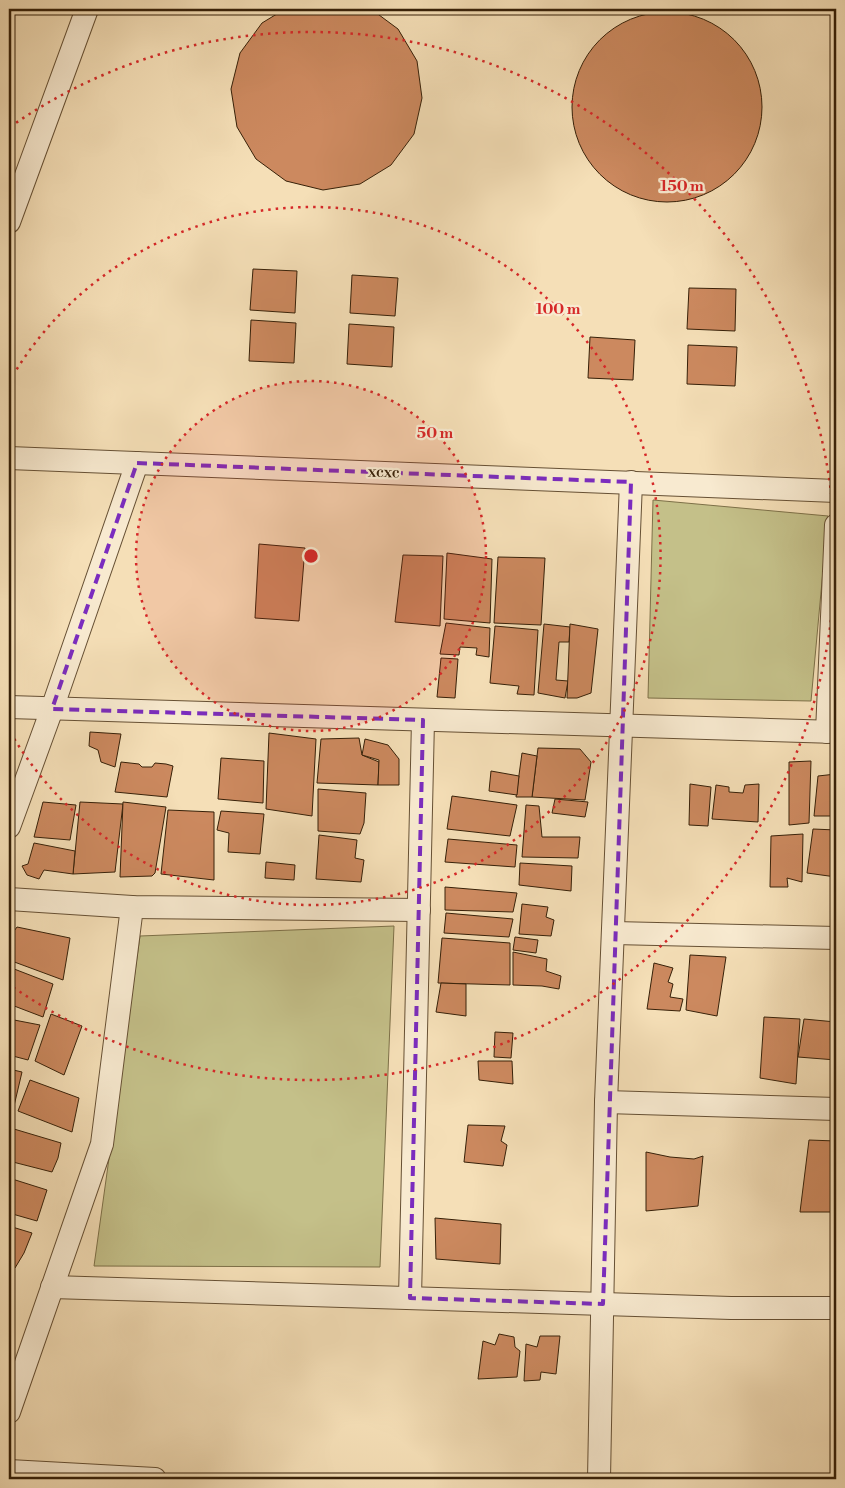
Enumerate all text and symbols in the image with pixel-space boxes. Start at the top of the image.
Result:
text: 150 m [660,177,704,196]
text: 100 m [536,300,581,319]
text: 50 m [417,424,453,443]
street label: xcxc [367,461,400,483]
centre of rings [302,547,320,565]

